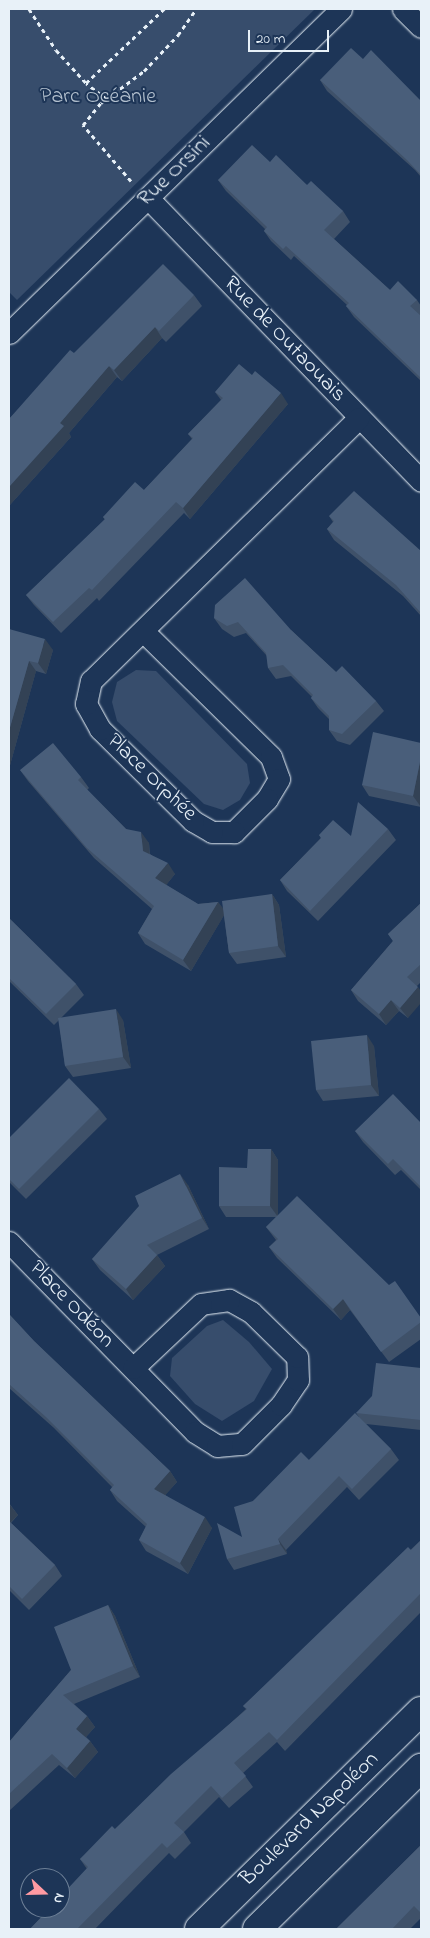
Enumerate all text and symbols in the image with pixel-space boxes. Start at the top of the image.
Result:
scale bar [250,20,331,52]
text: 20 m [256,28,285,50]
park label: Parc Océanie [40,85,156,111]
street label: Rue Orsini [133,131,217,213]
street label: Rue de Outaouais [217,271,351,409]
street label: Place Orphée [101,729,201,827]
street label: Place Odéon [23,1256,119,1354]
street label: Boulevard Napoléon [235,1747,385,1893]
north arrow [20,1868,70,1918]
text: N [47,1890,70,1906]

